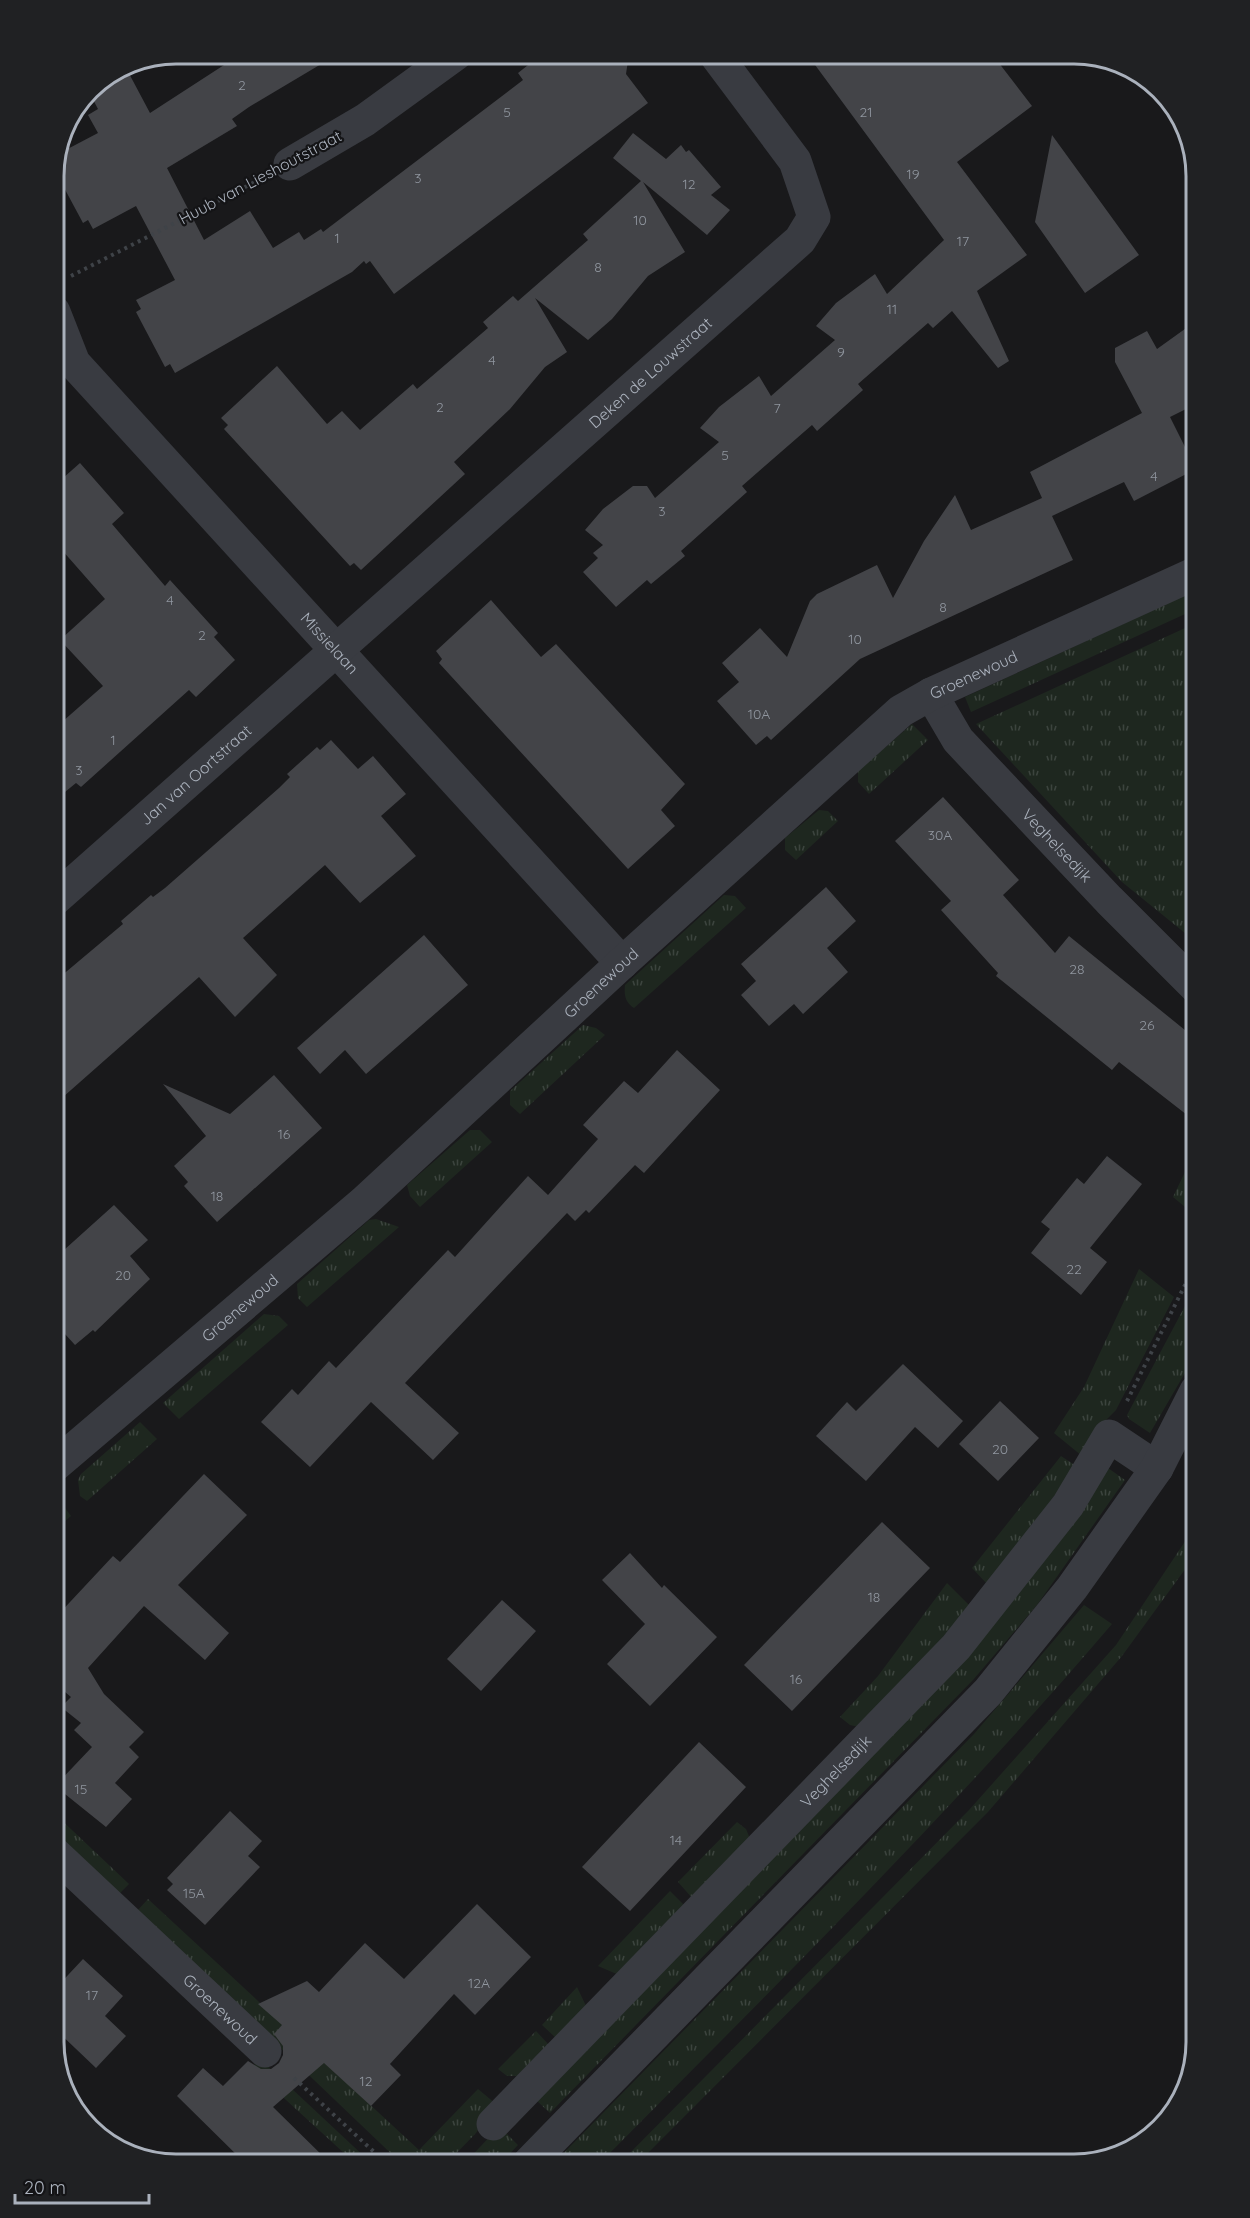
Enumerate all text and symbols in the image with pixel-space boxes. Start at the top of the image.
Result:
house number: 2 [238,76,246,94]
house number: 5 [503,103,511,121]
house number: 21 [860,103,872,121]
street label: Huub van Lieshoutstraat [175,126,345,228]
house number: 19 [907,165,920,183]
house number: 3 [414,169,422,187]
house number: 12 [683,175,696,193]
house number: 10 [633,211,647,229]
house number: 1 [334,229,340,247]
house number: 17 [957,232,969,250]
house number: 8 [594,258,602,276]
house number: 11 [887,300,897,318]
street label: Deken de Louwstraat [584,313,716,432]
house number: 9 [837,343,845,361]
house number: 4 [488,351,496,369]
house number: 2 [436,398,444,416]
house number: 7 [773,399,781,417]
house number: 5 [721,446,729,464]
house number: 4 [1150,467,1158,485]
house number: 3 [658,502,666,520]
house number: 4 [166,591,174,609]
house number: 8 [939,598,947,616]
street label: Missielaan [296,608,363,678]
house number: 2 [198,626,206,644]
house number: 10 [848,630,862,648]
street label: Groenewoud [926,646,1021,703]
house number: 10A [748,705,770,723]
street label: Jan van Oortstraat [136,720,255,829]
house number: 1 [110,731,116,749]
house number: 3 [75,761,83,779]
street label: Veghelsedijk [1018,804,1097,886]
house number: 30A [928,826,952,844]
street label: Groenewoud [559,943,642,1022]
house number: 28 [1069,960,1085,978]
house number: 26 [1139,1016,1155,1034]
house number: 16 [278,1125,291,1143]
house number: 18 [211,1187,223,1205]
house number: 22 [1066,1260,1082,1278]
house number: 20 [115,1266,131,1284]
street label: Groenewoud [197,1270,282,1346]
house number: 20 [992,1440,1008,1458]
house number: 18 [868,1588,880,1606]
house number: 16 [790,1670,803,1688]
street label: Veghelsedijk [796,1730,875,1812]
house number: 15 [75,1780,87,1798]
house number: 14 [670,1831,682,1849]
house number: 15A [183,1884,205,1902]
street label: Groenewoud [179,1969,262,2049]
house number: 12A [468,1974,490,1992]
house number: 17 [86,1986,98,2004]
house number: 12 [360,2072,373,2090]
scale bar [15,2167,148,2205]
text: 20 m [24,2176,66,2199]

